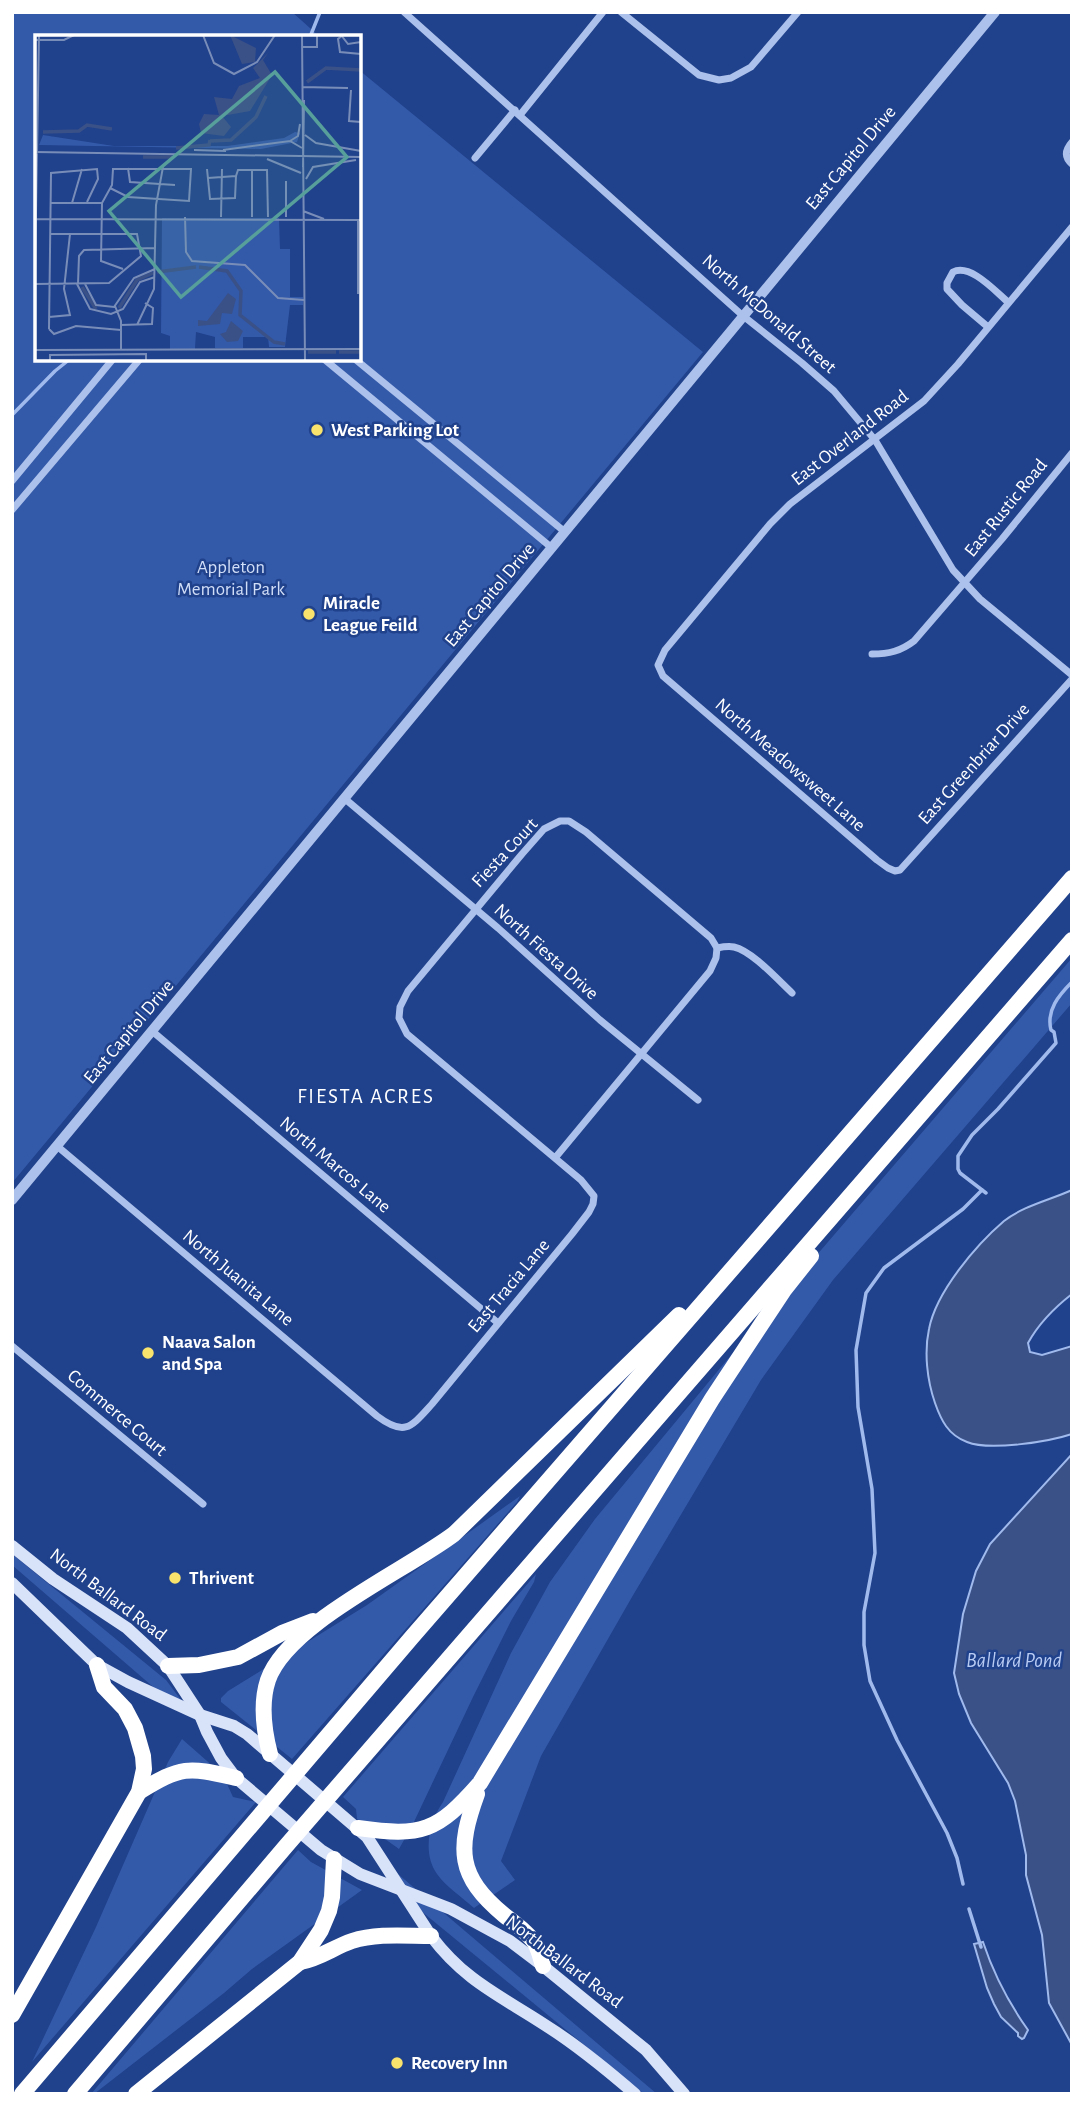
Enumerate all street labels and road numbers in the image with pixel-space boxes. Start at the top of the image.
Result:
street label: East Capitol Drive [802,102,900,214]
street label: North McDonald Street [698,251,840,377]
street label: East Overland Road [788,387,912,489]
street label: East Rustic Road [961,455,1051,560]
street label: East Capitol Drive [441,539,539,651]
street label: North Meadowsweet Lane [711,695,869,835]
street label: East Greenbriar Drive [915,700,1033,828]
street label: Fiesta Court [468,815,542,891]
street label: North Fiesta Drive [490,900,602,1004]
street label: East Capitol Drive [80,976,178,1088]
street label: North Marcos Lane [276,1113,394,1217]
street label: North Juanita Lane [179,1226,297,1330]
street label: East Tracia Lane [465,1236,553,1336]
street label: Commerce Court [64,1366,170,1460]
street label: North Ballard Road [46,1545,170,1645]
street label: North Ballard Road [502,1912,626,2012]

